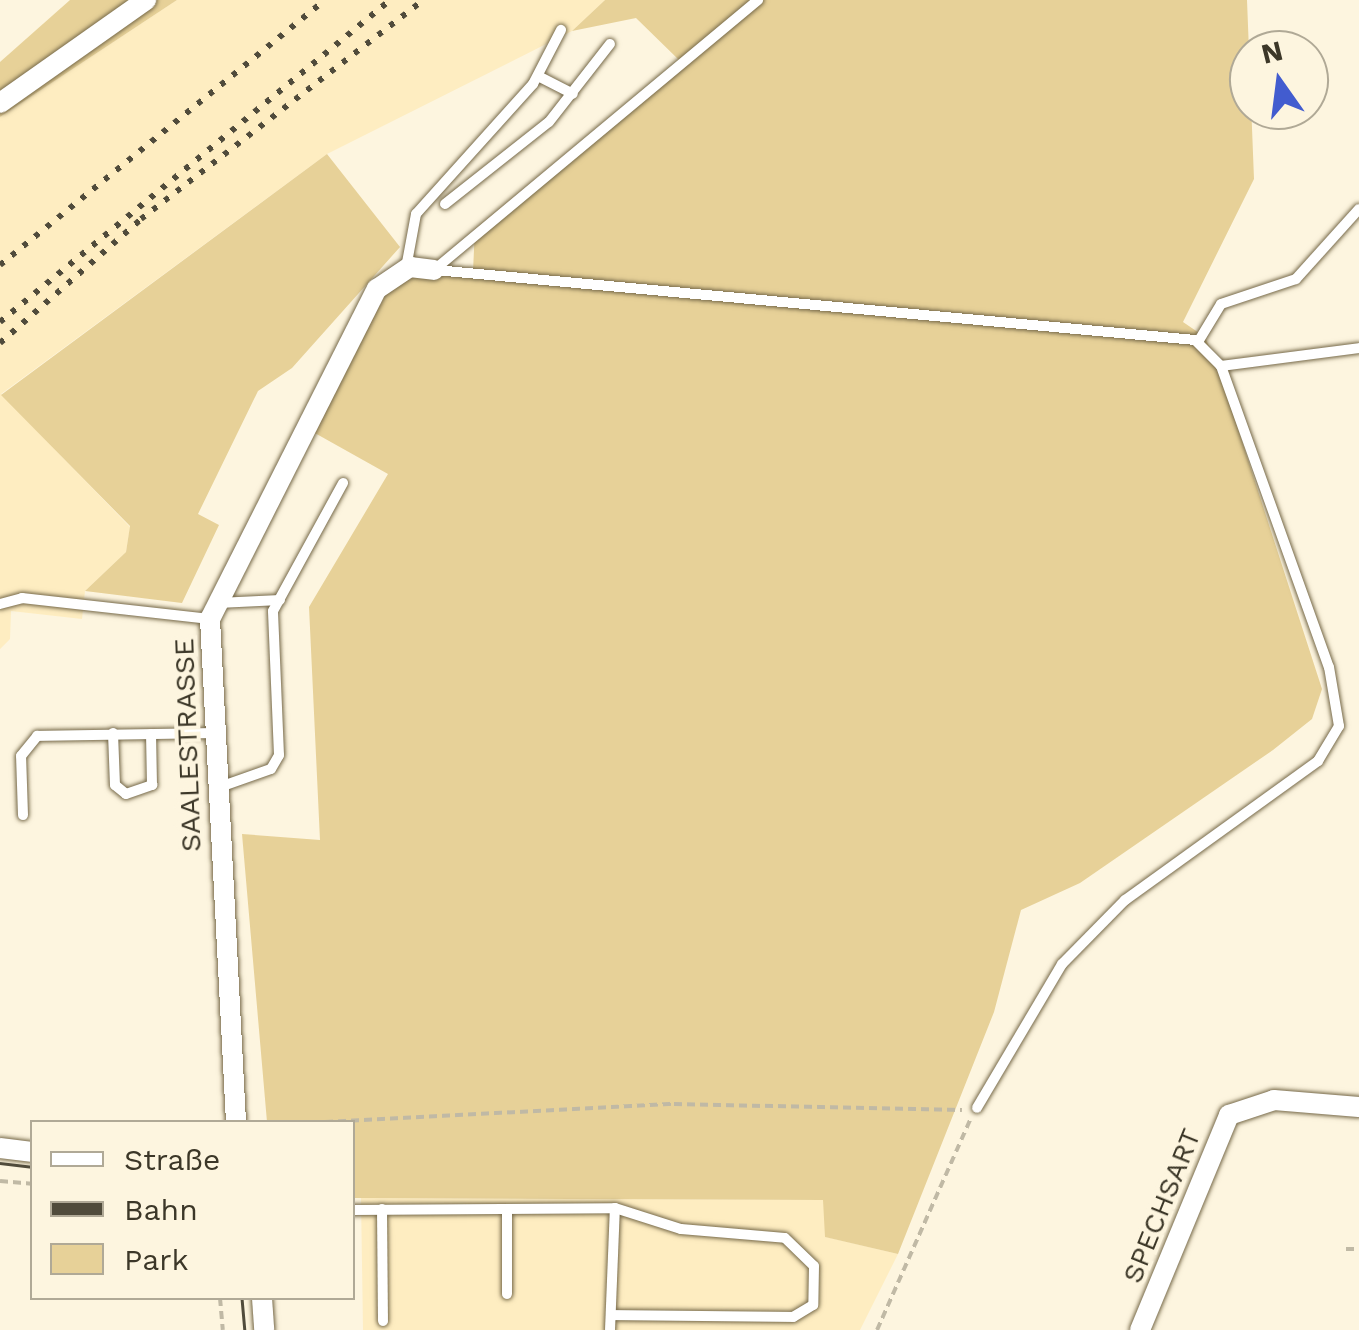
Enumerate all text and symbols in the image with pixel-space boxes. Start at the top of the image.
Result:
north arrow [1229,30,1329,130]
text: N [1258,34,1286,71]
street label: SAALESTRASSE [167,638,209,852]
legend [30,1120,355,1300]
street label: SPECHSART [1116,1124,1208,1288]
text: Straße [124,1142,220,1177]
text: Bahn [124,1192,198,1227]
text: Park [124,1242,189,1277]

